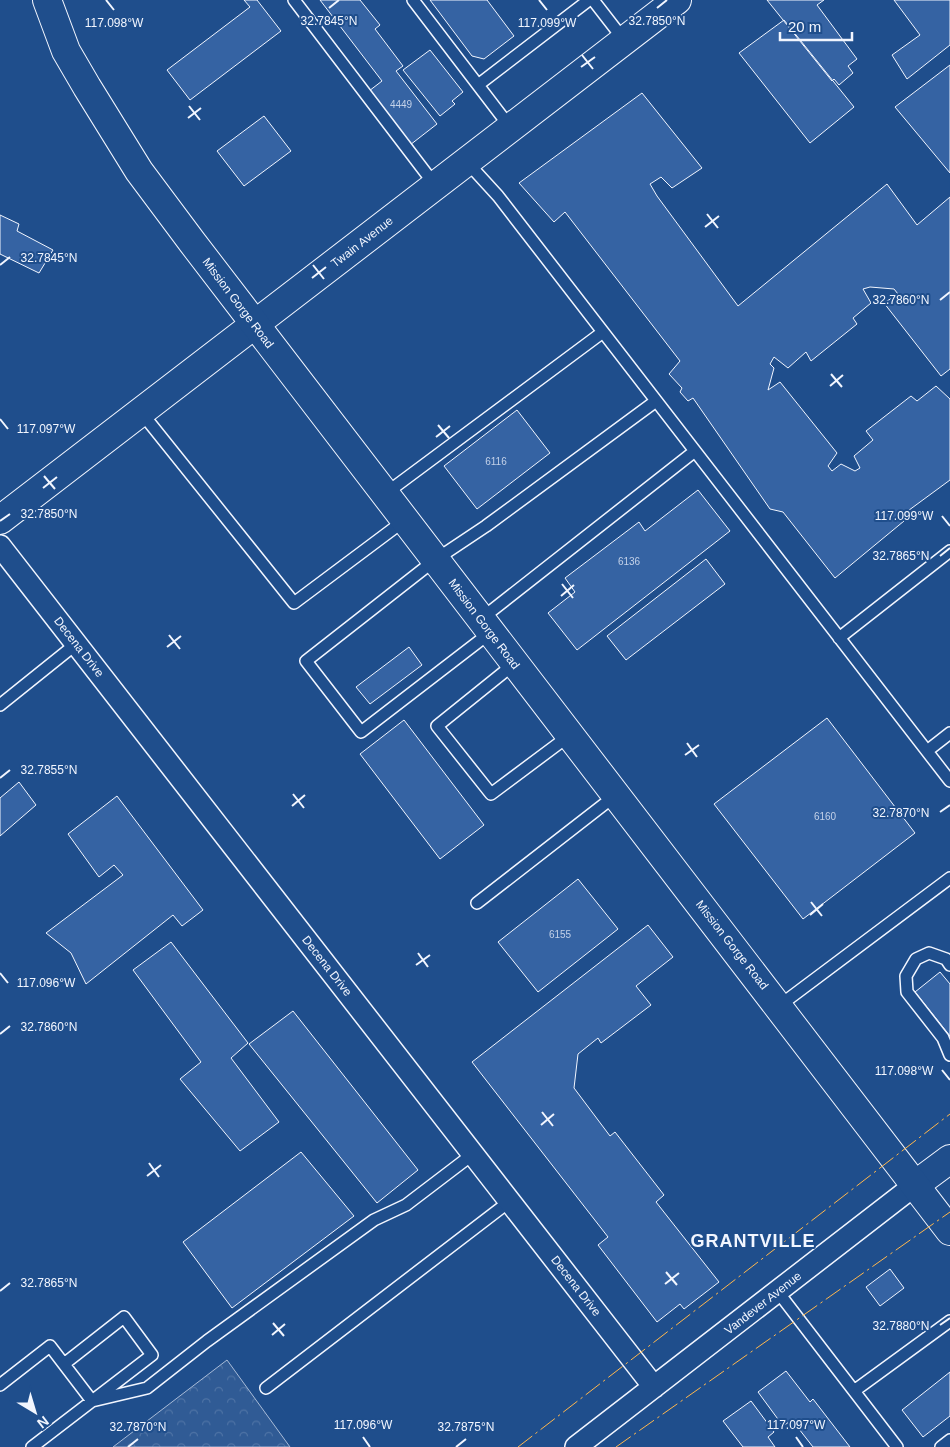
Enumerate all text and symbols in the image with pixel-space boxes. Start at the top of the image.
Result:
scale bar [780,10,852,42]
text: 32.7845°N [301,14,357,28]
text: 32.7850°N [629,14,685,28]
text: 117.098°W [85,16,144,30]
text: 117.099°W [518,16,577,30]
text: 20 m [788,18,821,35]
house number: 4449 [390,99,413,110]
street label: Twain Avenue [328,213,396,270]
text: 32.7845°N [21,251,77,265]
street label: Mission Gorge Road [199,255,277,351]
text: 32.7860°N [873,293,929,307]
text: 117.097°W [17,422,76,436]
house number: 6116 [485,456,507,467]
text: 32.7850°N [21,507,77,521]
text: 117.099°W [875,509,934,523]
text: 32.7865°N [873,549,929,563]
house number: 6136 [618,556,641,567]
street label: Mission Gorge Road [445,576,523,672]
street label: Decena Drive [51,614,107,680]
text: 32.7855°N [21,763,77,777]
text: 32.7870°N [873,806,929,820]
house number: 6160 [814,811,837,822]
street label: Mission Gorge Road [693,898,771,992]
house number: 6155 [549,929,572,940]
street label: Decena Drive [299,933,355,999]
text: 117.096°W [17,976,76,990]
text: 32.7860°N [21,1020,77,1034]
text: 117.098°W [875,1064,934,1078]
district label: GRANTVILLE [691,1231,816,1251]
street label: Decena Drive [548,1253,604,1319]
street label: Vandever Avenue [722,1268,804,1337]
text: 32.7865°N [21,1276,77,1290]
text: 32.7880°N [873,1319,929,1333]
north arrow [10,1387,60,1437]
text: N [34,1413,52,1432]
text: 117.096°W [334,1418,393,1432]
text: 117.097°W [767,1418,826,1432]
text: 32.7870°N [110,1420,166,1434]
text: 32.7875°N [438,1420,494,1434]

